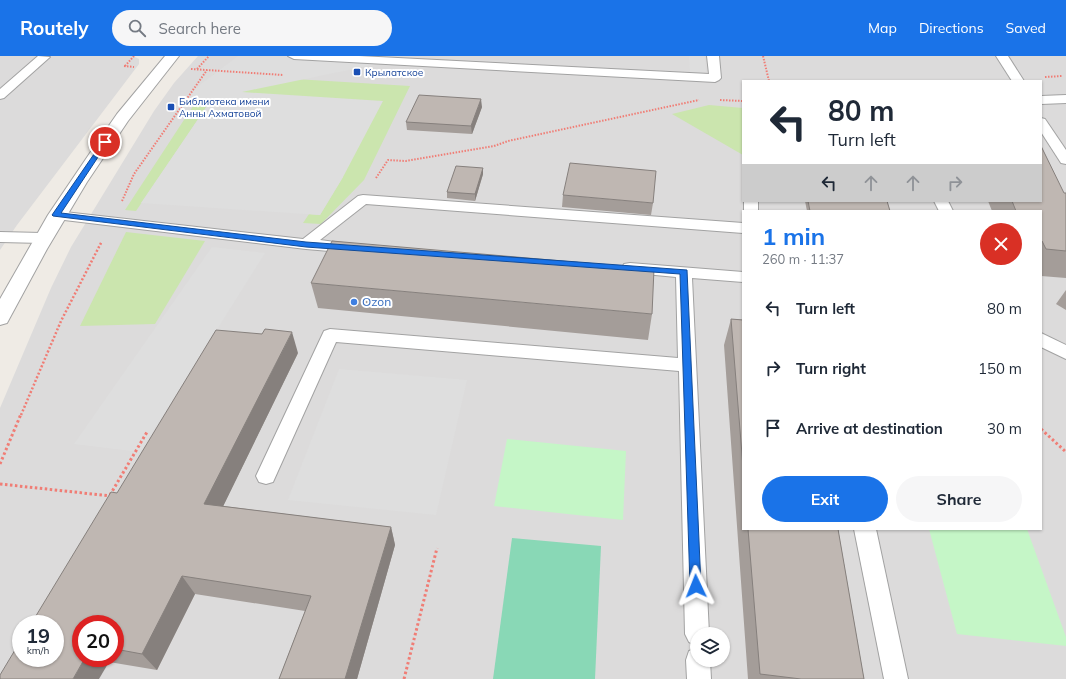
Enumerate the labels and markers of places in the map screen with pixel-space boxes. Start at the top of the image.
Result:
place label: Крылатское [365,66,424,79]
marker: Крылатское [352,67,362,77]
place label: Библиотека имени Анны Ахматовой [179,95,269,120]
marker: Библиотека имени Анны Ахматовой [166,102,176,112]
pin [88,125,122,159]
place label: Ozon [362,294,391,309]
marker: Ozon [349,297,359,307]

